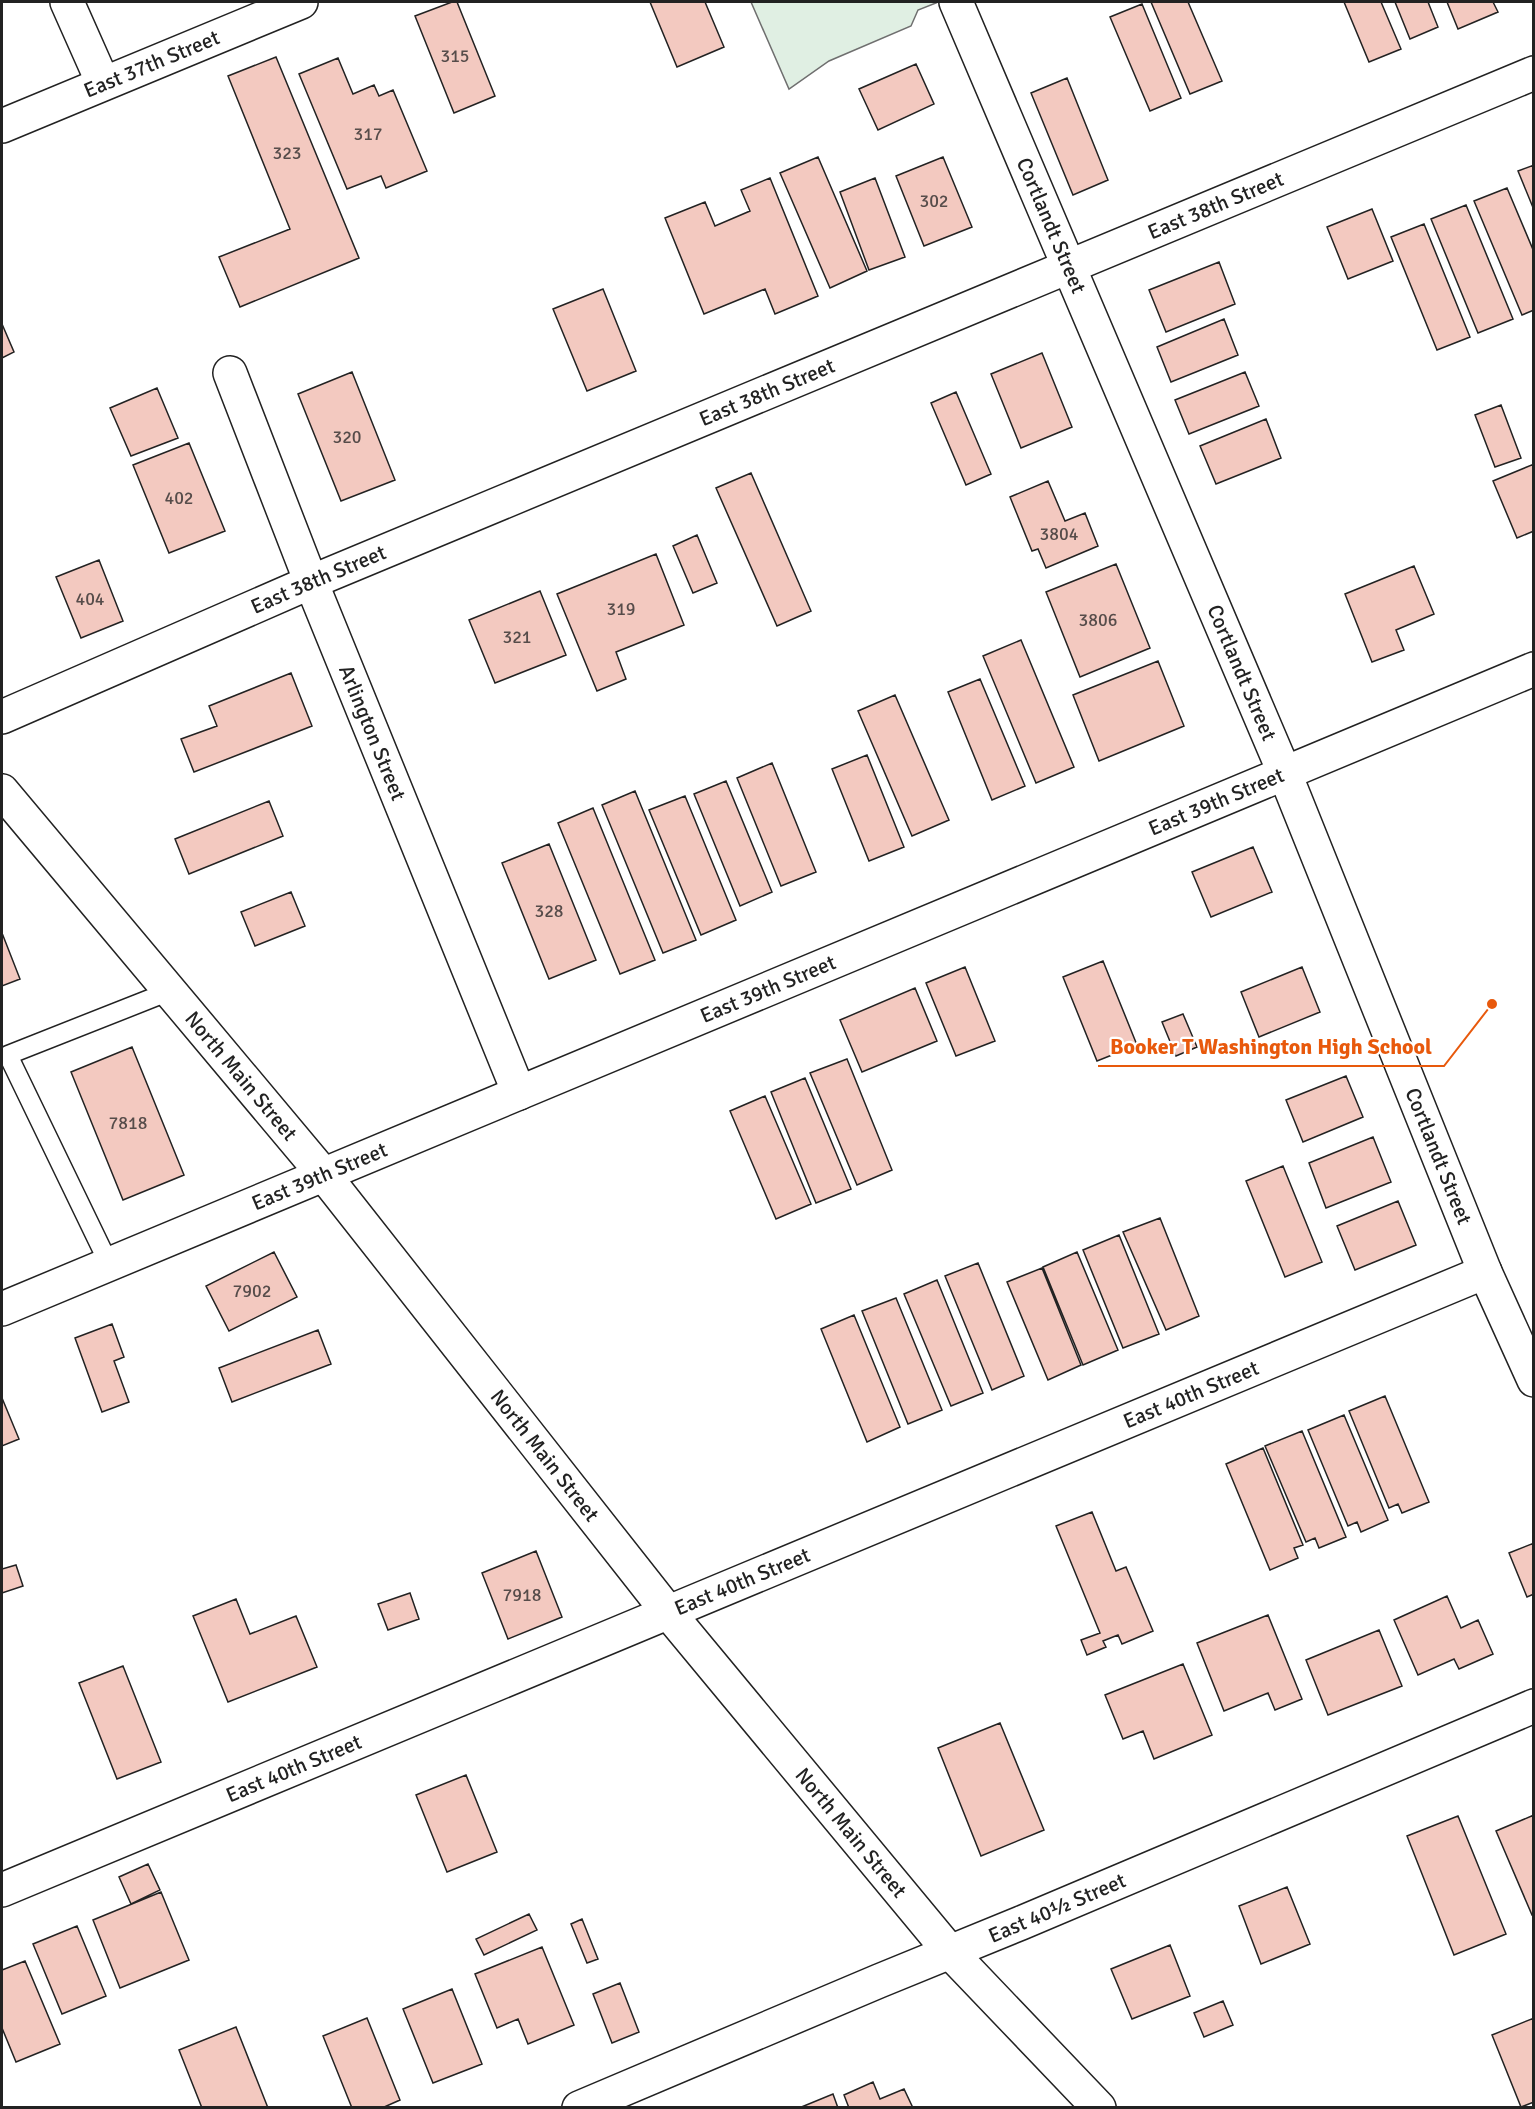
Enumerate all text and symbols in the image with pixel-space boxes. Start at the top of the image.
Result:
street label: East 37th Street [80,24,223,104]
house number: 315 [440,45,470,67]
house number: 317 [353,123,383,145]
house number: 323 [272,142,302,164]
street label: Cortlandt Street [1011,154,1092,297]
street label: East 38th Street [1144,166,1287,245]
house number: 302 [919,190,949,212]
street label: East 38th Street [695,353,839,432]
house number: 320 [332,426,362,448]
house number: 402 [164,487,194,509]
house number: 3804 [1040,523,1079,545]
street label: East 38th Street [247,539,390,620]
house number: 404 [75,588,105,610]
house number: 319 [606,598,636,620]
street label: Cortlandt Street [1201,601,1282,745]
house number: 3806 [1079,609,1117,631]
house number: 321 [502,626,532,648]
street label: Arlington Street [333,661,412,804]
street label: East 39th Street [1145,762,1288,842]
house number: 328 [534,900,564,922]
street label: East 39th Street [696,949,840,1029]
street label: North Main Street [179,1006,303,1146]
callout: Booker T Washington High School [1098,1026,1444,1066]
text: Booker T Washington High School [1110,1033,1432,1060]
street label: Cortlandt Street [1399,1084,1478,1228]
house number: 7818 [109,1112,147,1134]
street label: East 39th Street [248,1137,391,1216]
house number: 7902 [233,1280,271,1302]
street label: East 40th Street [1119,1355,1263,1434]
street label: North Main Street [485,1384,605,1527]
street label: East 40th Street [671,1542,814,1621]
house number: 7918 [503,1584,541,1606]
street label: East 40th Street [222,1729,365,1808]
street label: North Main Street [790,1762,912,1903]
street label: East 40½ Street [984,1867,1130,1949]

